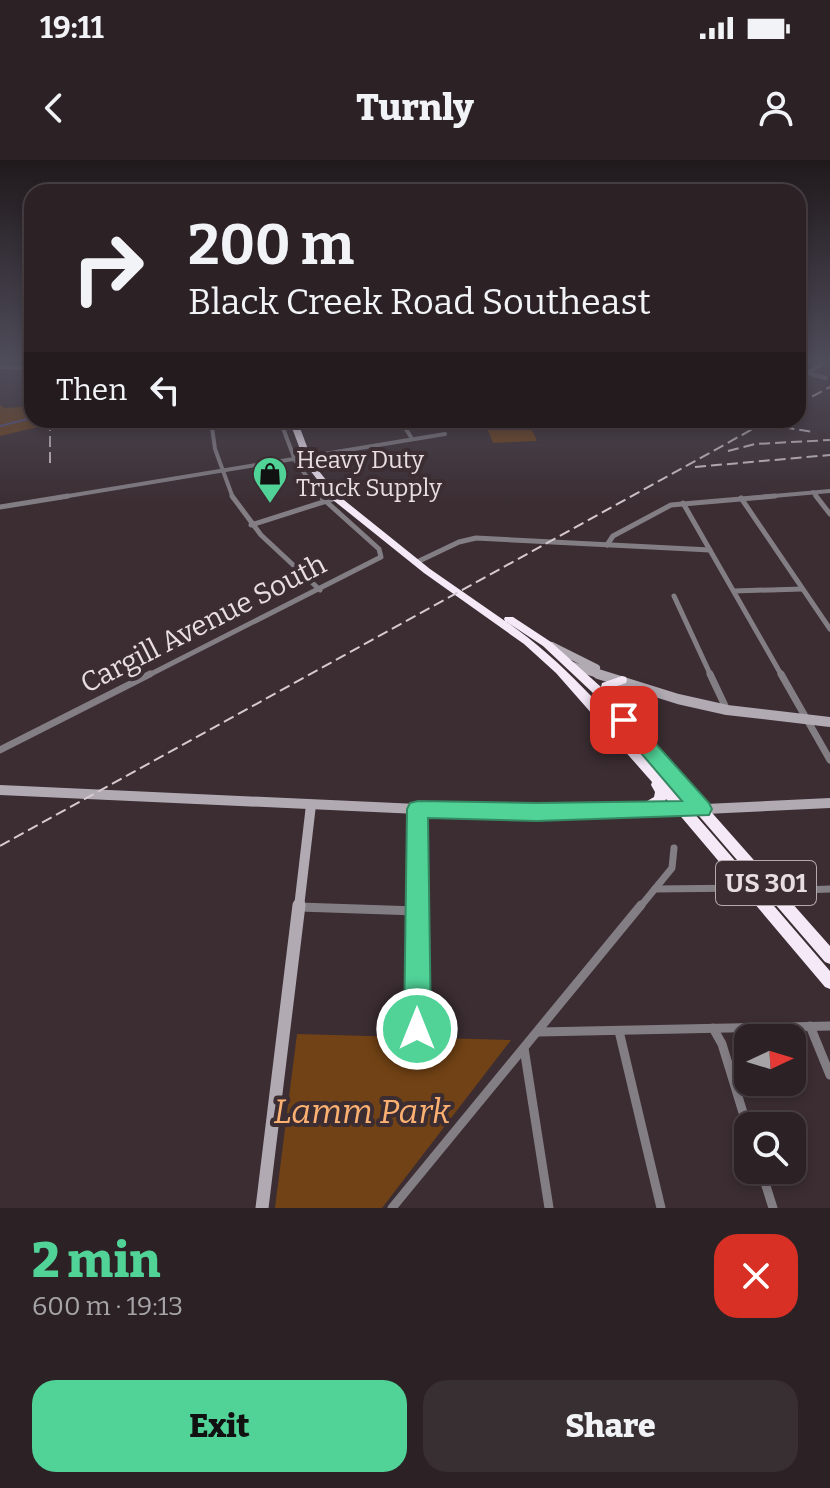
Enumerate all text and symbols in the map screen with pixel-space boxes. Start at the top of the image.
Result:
text: 19:11 [40,10,104,46]
icon: back [32,86,76,130]
text: Turnly [356,86,474,130]
icon: person [754,86,798,130]
text: 200 m [188,212,354,279]
icon: right [56,216,160,320]
text: Black Creek Road Southeast [188,280,651,324]
icon: left [143,368,187,412]
text: Then [56,372,127,408]
place label: Heavy Duty Truck Supply [296,446,442,502]
shop icon: Heavy Duty Truck Supply [251,455,289,505]
street label: Cargill Avenue South [75,547,332,700]
pin [590,686,658,754]
icon: arrive [602,698,646,742]
road number: US 301 [716,861,816,905]
position arrow [375,987,459,1071]
north arrow [734,1024,806,1096]
map controls [734,1024,806,1184]
park label: Lamm Park [274,1091,451,1132]
button: search [734,1112,806,1184]
text: 2 min [32,1232,160,1290]
button: close [714,1234,798,1318]
text: 600 m · 19:13 [32,1291,183,1322]
button: Exit [32,1380,407,1472]
button: Share [423,1380,798,1472]

